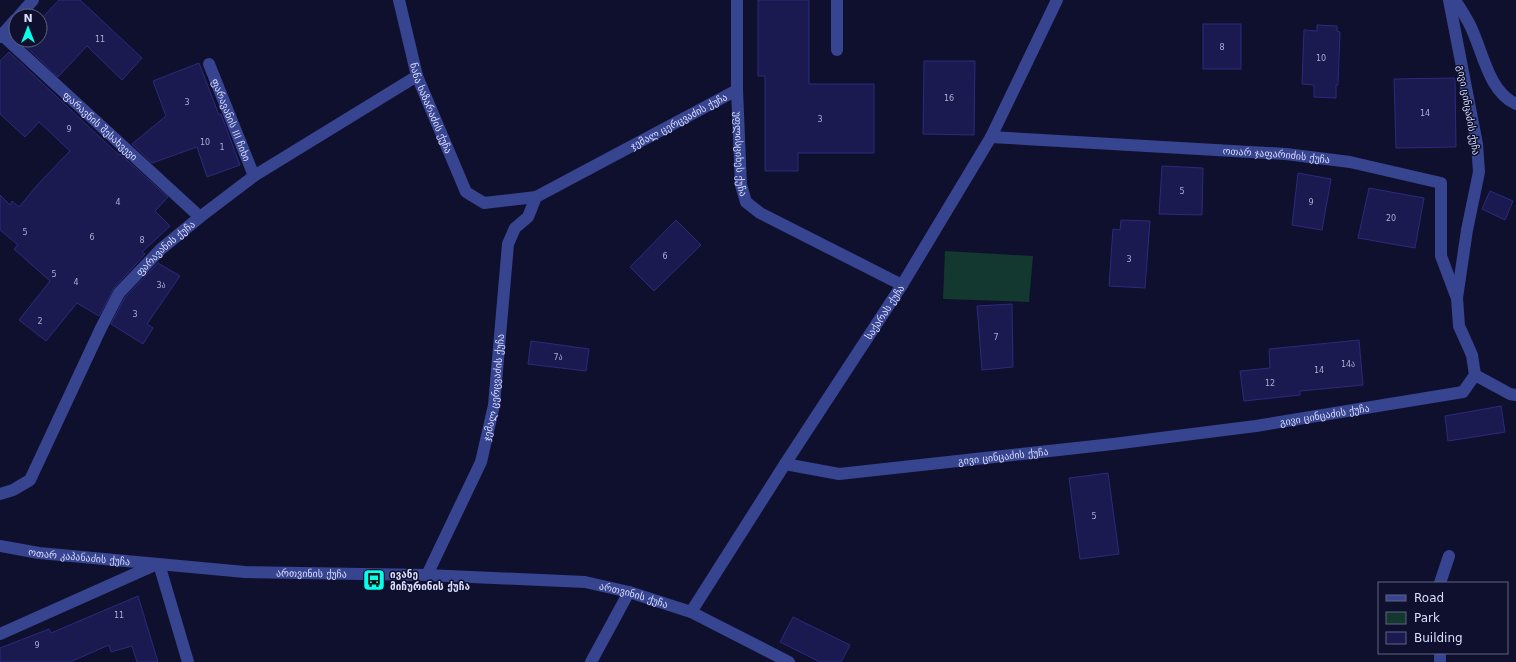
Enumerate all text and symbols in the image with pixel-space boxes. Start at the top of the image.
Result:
north arrow [8,8,48,48]
text: N [23,12,33,25]
house number: 11 [95,35,105,44]
house number: 8 [1219,43,1225,52]
house number: 10 [1316,54,1326,63]
street label: ნანა ხაზარაძის ქუჩა [408,62,454,155]
street label: გივი ცინცაძის ქუჩა [1454,64,1482,156]
street label: ფარავანის III ჩიხი [208,77,252,163]
street label: ფარავნის შესახვევი [60,89,140,163]
street label: ჯემალ ცერცვაძის ქუჩა [629,91,729,153]
house number: 16 [944,94,954,103]
house number: 3 [184,98,190,107]
house number: 14 [1420,109,1430,118]
street label: უფლისციხეს ქუჩა [731,111,749,198]
house number: 3 [817,115,823,124]
house number: 9 [66,125,72,134]
house number: 10 [200,138,210,147]
house number: 1 [219,143,225,152]
street label: ოთარ ჯაფარიძის ქუჩა [1222,145,1331,165]
house number: 5 [1179,187,1185,196]
house number: 4 [115,198,121,207]
house number: 9 [1308,198,1314,207]
house number: 20 [1386,214,1396,223]
street label: ფარავანის ქუჩა [134,219,197,279]
house number: 5 [22,228,28,237]
house number: 6 [89,233,95,242]
house number: 8 [139,236,145,245]
house number: 6 [662,252,668,261]
house number: 3 [1126,255,1132,264]
house number: 5 [51,270,57,279]
house number: 4 [73,278,79,287]
house number: 3ა [156,281,166,290]
street label: საქარას ქუჩა [863,283,907,341]
house number: 3 [132,310,138,319]
house number: 2 [37,317,43,326]
house number: 7 [993,333,999,342]
street label: ჯემალ ცერცვაძის ქუჩა [481,334,506,442]
house number: 7ა [553,353,563,362]
house number: 14ა [1341,360,1355,369]
house number: 14 [1314,366,1324,375]
house number: 12 [1265,379,1275,388]
street label: გივი ცინცაძის ქუჩა [1279,402,1370,429]
street label: გივი ცინცაძის ქუჩა [957,446,1049,468]
house number: 5 [1091,512,1097,521]
street label: ოთარ კაპანაძის ქუჩა [27,546,131,567]
bus stop icon: ივანე მიჩურინის ქუჩა [361,567,387,593]
street label: ართვინის ქუჩა [276,568,347,581]
place label: ივანე მიჩურინის ქუჩა [390,569,470,592]
street label: ართვინის ქუჩა [598,580,669,610]
legend [1378,582,1508,654]
text: Road [1414,591,1444,605]
house number: 11 [114,611,124,620]
text: Park [1414,611,1440,625]
text: Building [1414,631,1463,645]
house number: 9 [34,641,40,650]

